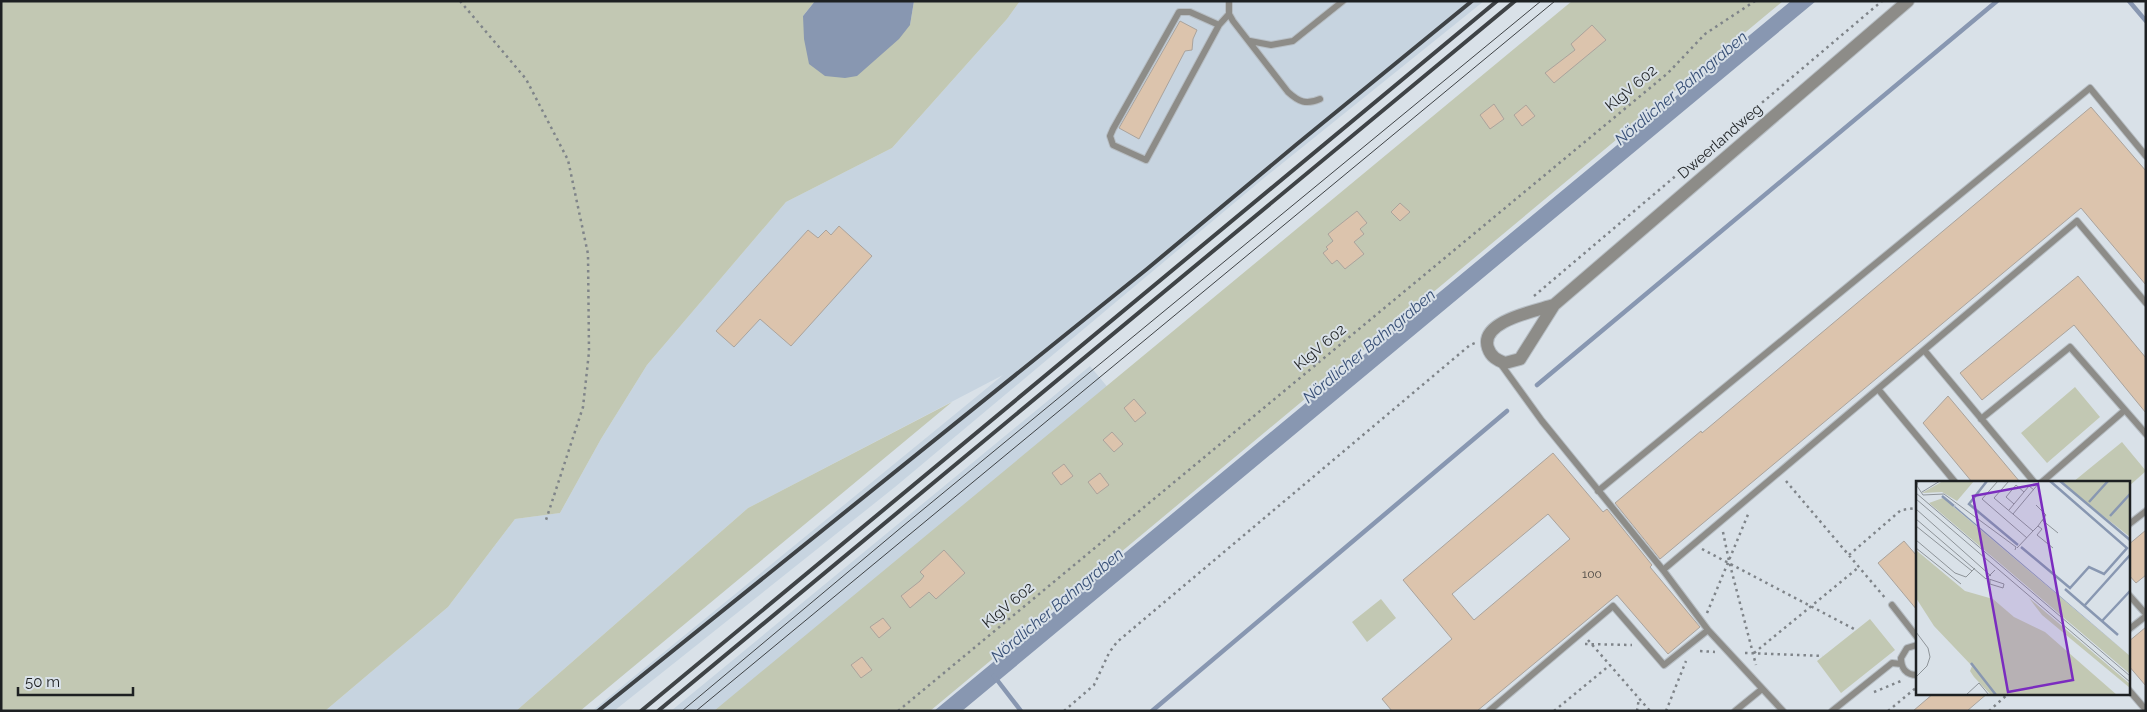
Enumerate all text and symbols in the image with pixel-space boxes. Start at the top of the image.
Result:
water label: Nördlicher Bahngraben [1611,27,1751,149]
street label: KlgV 602 [1602,61,1661,115]
street label: Dweerlandweg [1674,99,1766,183]
water label: Nördlicher Bahngraben [1299,285,1439,407]
street label: KlgV 602 [1291,320,1350,374]
inset map [1916,481,2130,694]
water label: Nördlicher Bahngraben [987,544,1127,666]
house number: 100 [1582,567,1602,581]
street label: KlgV 602 [979,578,1038,632]
scale bar [18,664,132,696]
text: 50 m [25,673,60,691]

